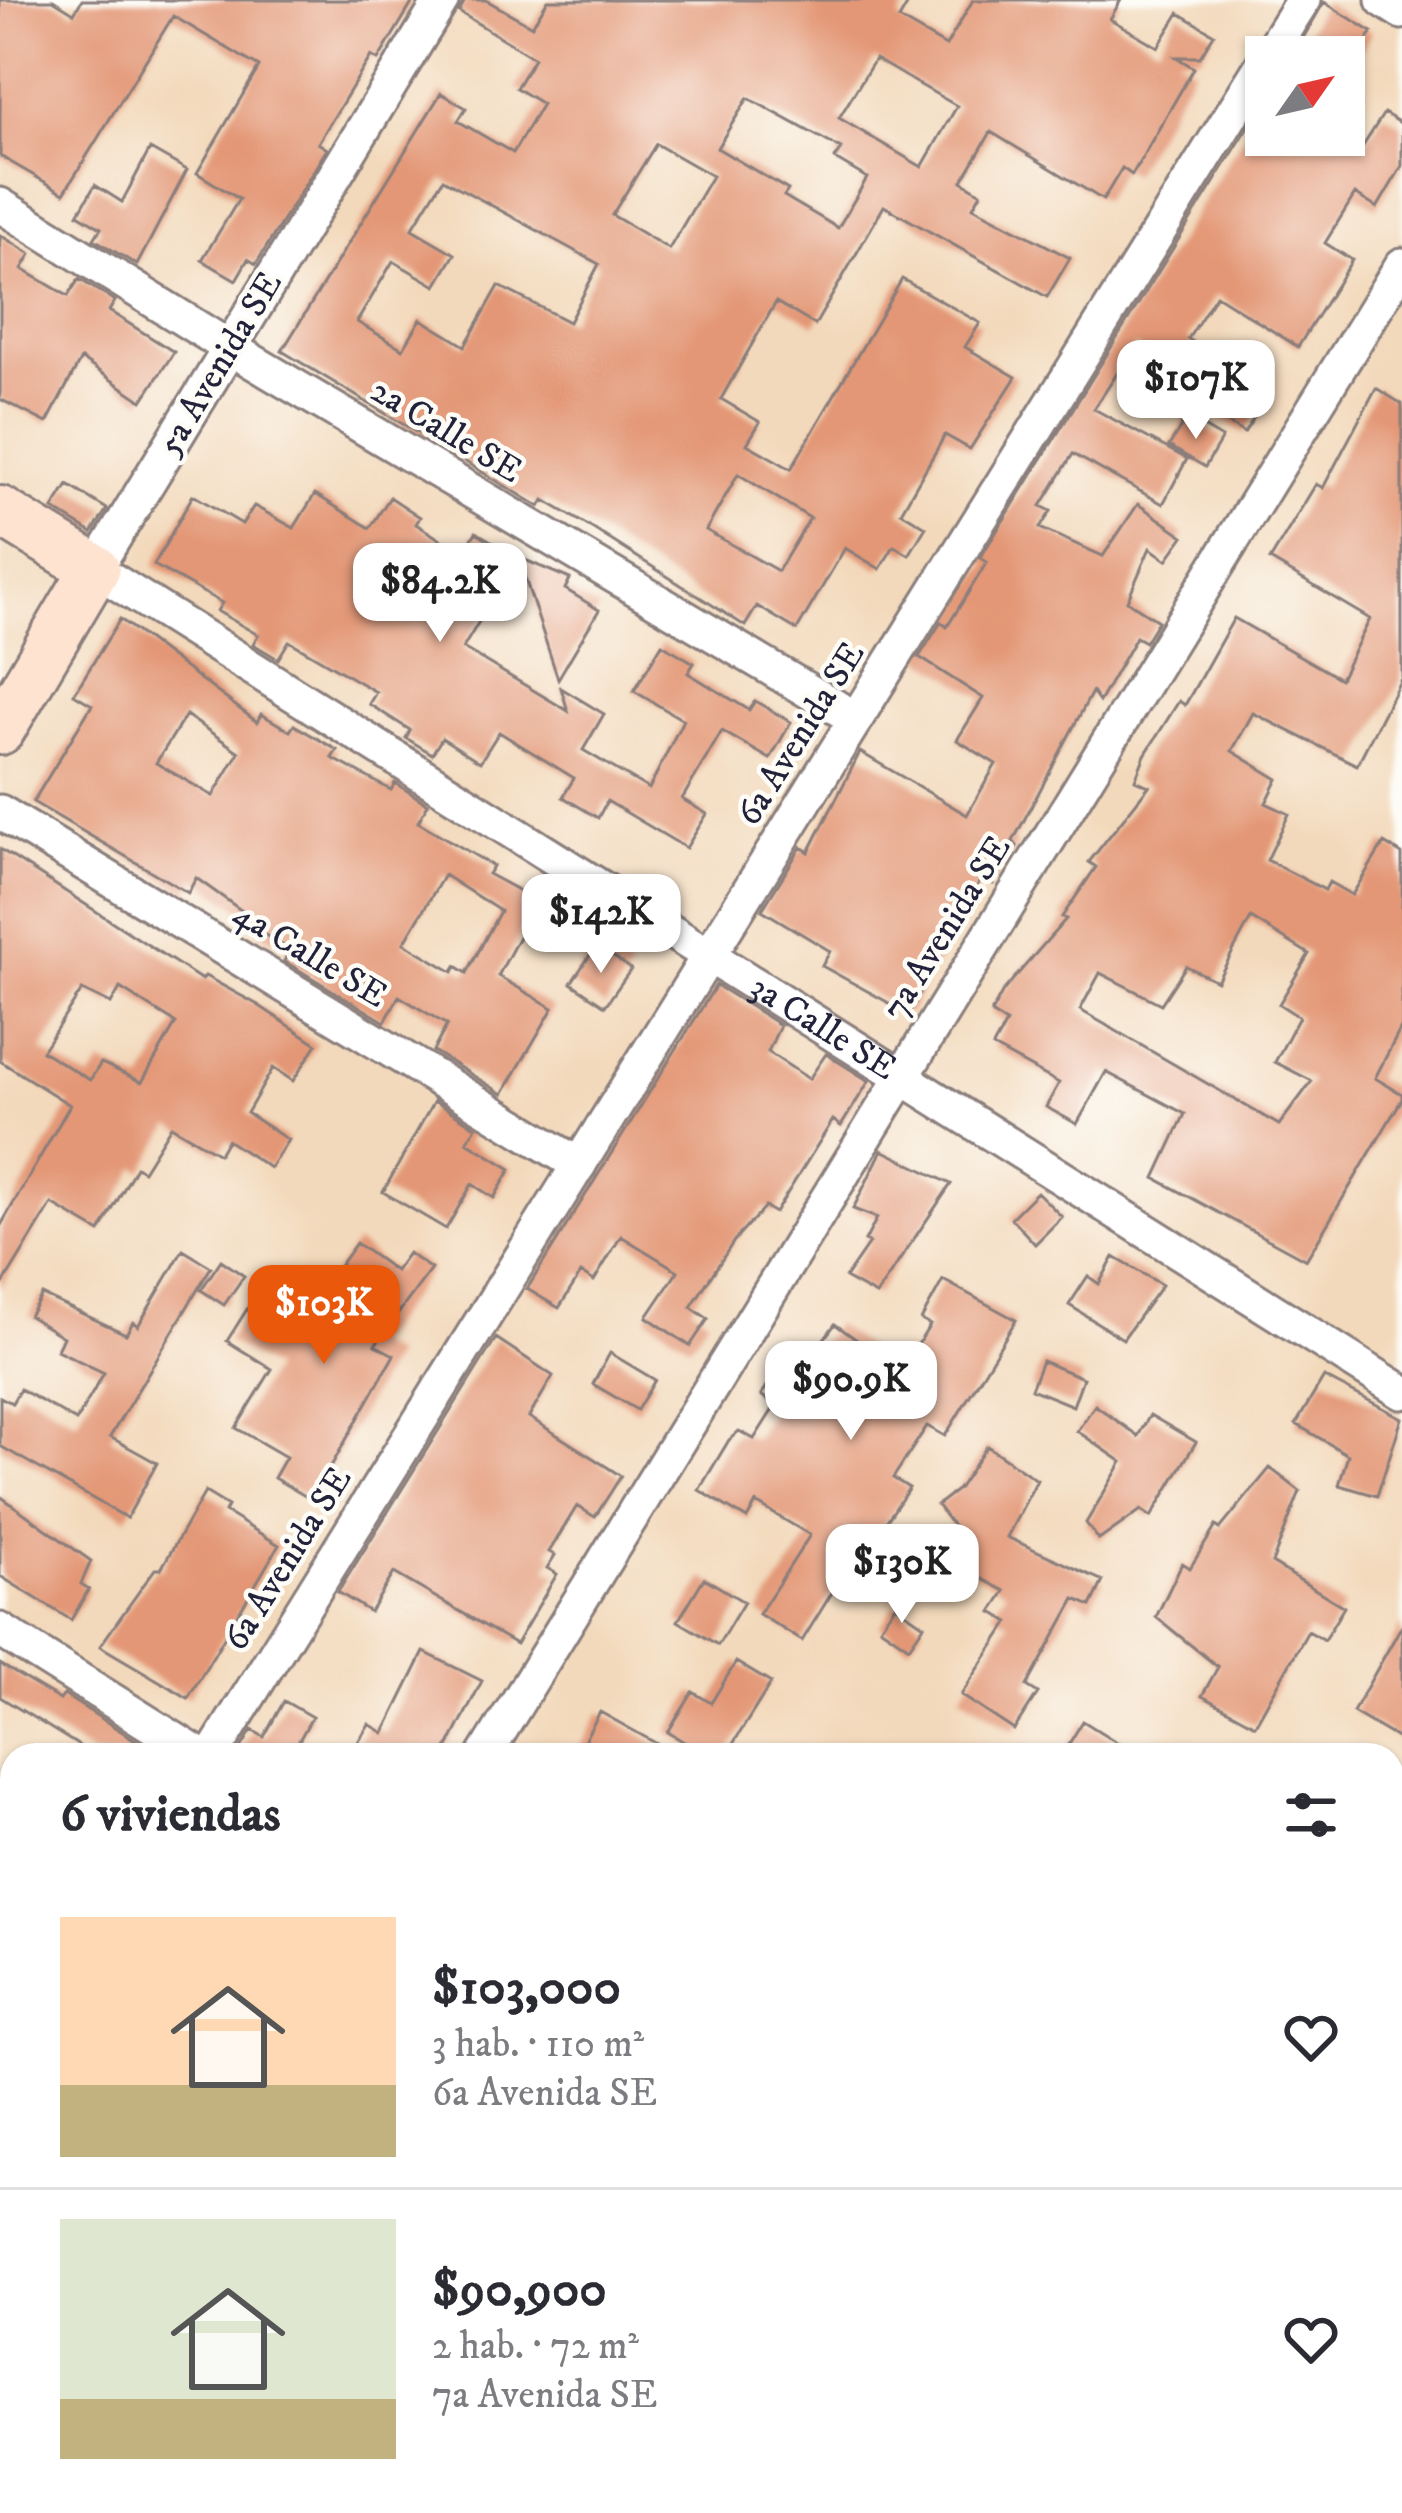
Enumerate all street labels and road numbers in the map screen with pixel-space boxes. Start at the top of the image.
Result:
street label: 5a Avenida SE [147,264,293,464]
street label: 2a Calle SE [362,368,530,494]
street label: 6a Avenida SE [727,634,875,834]
street label: 7a Avenida SE [873,828,1021,1028]
street label: 4a Calle SE [225,892,395,1018]
street label: 3a Calle SE [742,965,905,1090]
street label: 6a Avenida SE [214,1459,362,1659]

